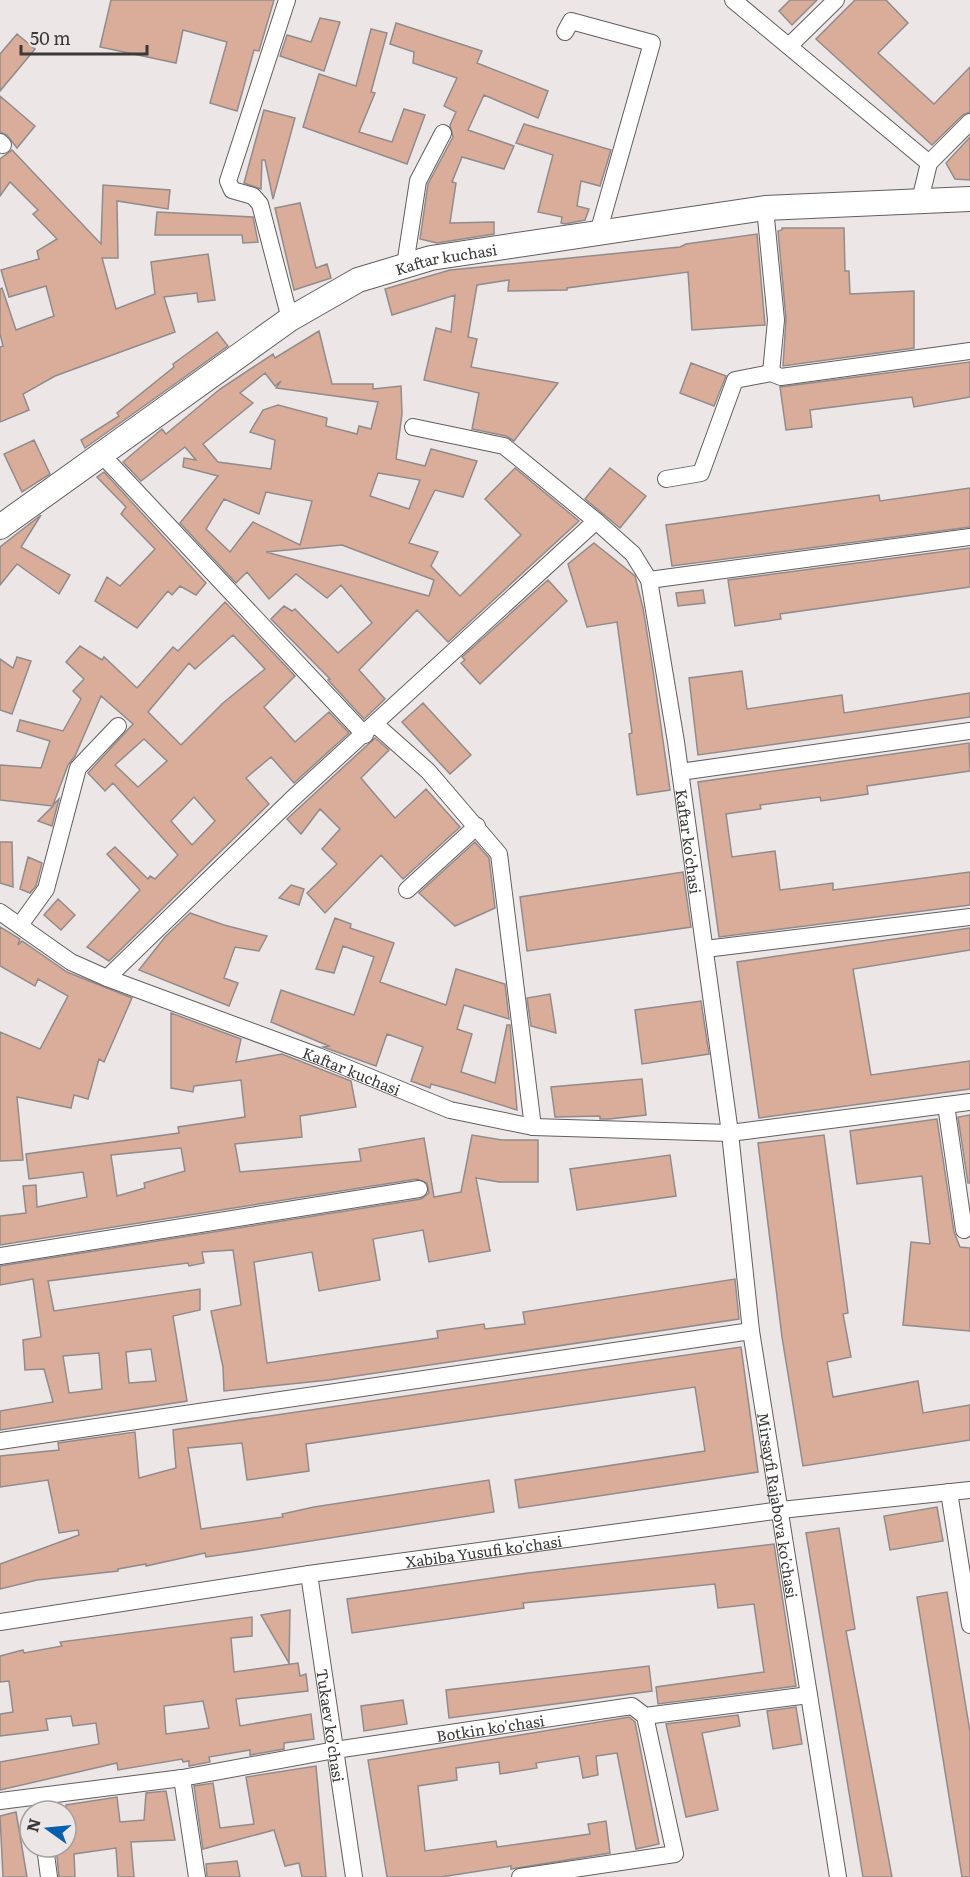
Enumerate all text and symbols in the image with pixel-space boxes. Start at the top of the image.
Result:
scale bar [21,18,147,56]
text: 50 m [30,24,71,51]
street label: Kaftar kuchasi [392,237,498,280]
street label: Kaftar ko'chasi [671,787,708,895]
street label: Kaftar kuchasi [300,1040,405,1100]
street label: Mirsayfi Rajabova ko'chasi [753,1411,805,1600]
street label: Xabiba Yusufi ko'chasi [404,1528,563,1572]
street label: Tukaev ko'chasi [312,1667,351,1784]
street label: Botkin ko'chasi [435,1708,546,1746]
north arrow [18,1799,78,1859]
text: N [19,1815,46,1834]

